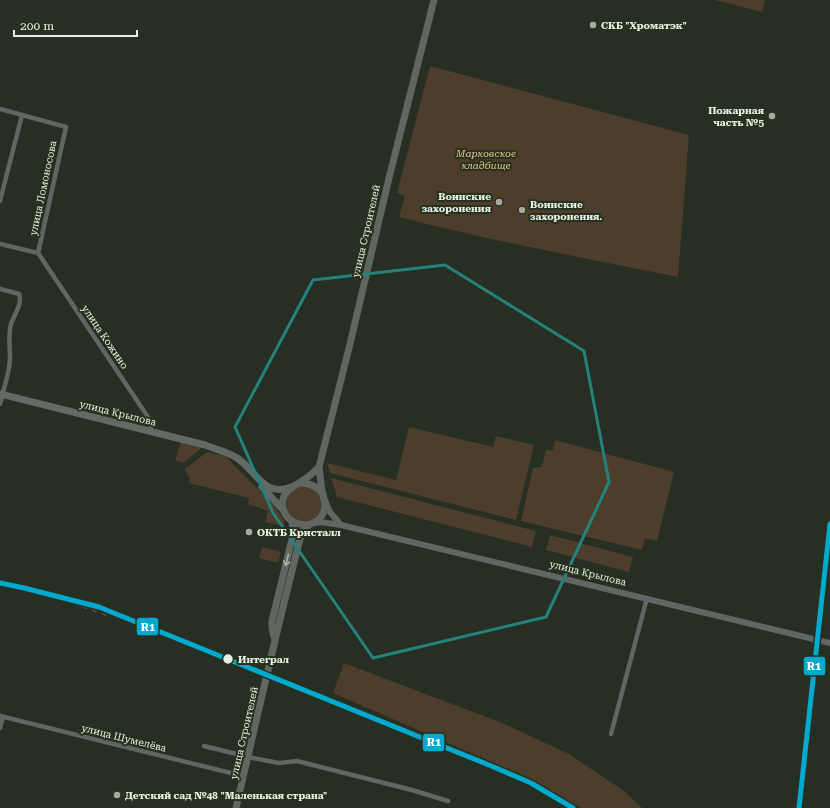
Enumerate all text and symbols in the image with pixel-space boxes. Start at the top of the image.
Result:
scale bar [14,12,137,38]
text: 200 m [20,19,54,33]
marker: СКБ "Хроматэк" [588,20,598,30]
place label: СКБ "Хроматэк" [601,20,687,31]
place label: Пожарная часть №5 [708,105,765,128]
marker: Пожарная часть №5 [767,111,777,121]
street label: улица Ломоносова [28,139,59,236]
park label: Марковское кладбище [455,148,516,171]
street label: улица Строителей [350,183,382,278]
place label: Воинские захоронения [422,191,492,214]
marker: Воинские захоронения [494,197,504,207]
place label: Воинские захоронения. [530,199,602,222]
marker: Воинские захоронения. [517,205,527,215]
street label: улица Кожино [80,303,130,371]
street label: улица Крылова [79,398,158,428]
marker: ОКТБ Кристалл [244,527,254,537]
place label: ОКТБ Кристалл [257,527,341,538]
one-way arrow [283,553,290,566]
street label: улица Крылова [549,558,628,588]
line badge: R1 [136,617,159,636]
text: R1 [141,621,155,634]
marker: Интеграл [221,652,235,666]
place label: Интеграл [238,654,289,665]
line badge: R1 [803,656,826,676]
text: R1 [807,660,821,673]
street label: улица Строителей [228,685,260,780]
street label: улица Шумелёва [81,722,168,754]
line badge: R1 [422,733,445,752]
text: R1 [427,736,441,749]
marker: Детский сад №48 "Маленькая страна" [112,790,122,800]
place label: Детский сад №48 "Маленькая страна" [125,790,327,801]

